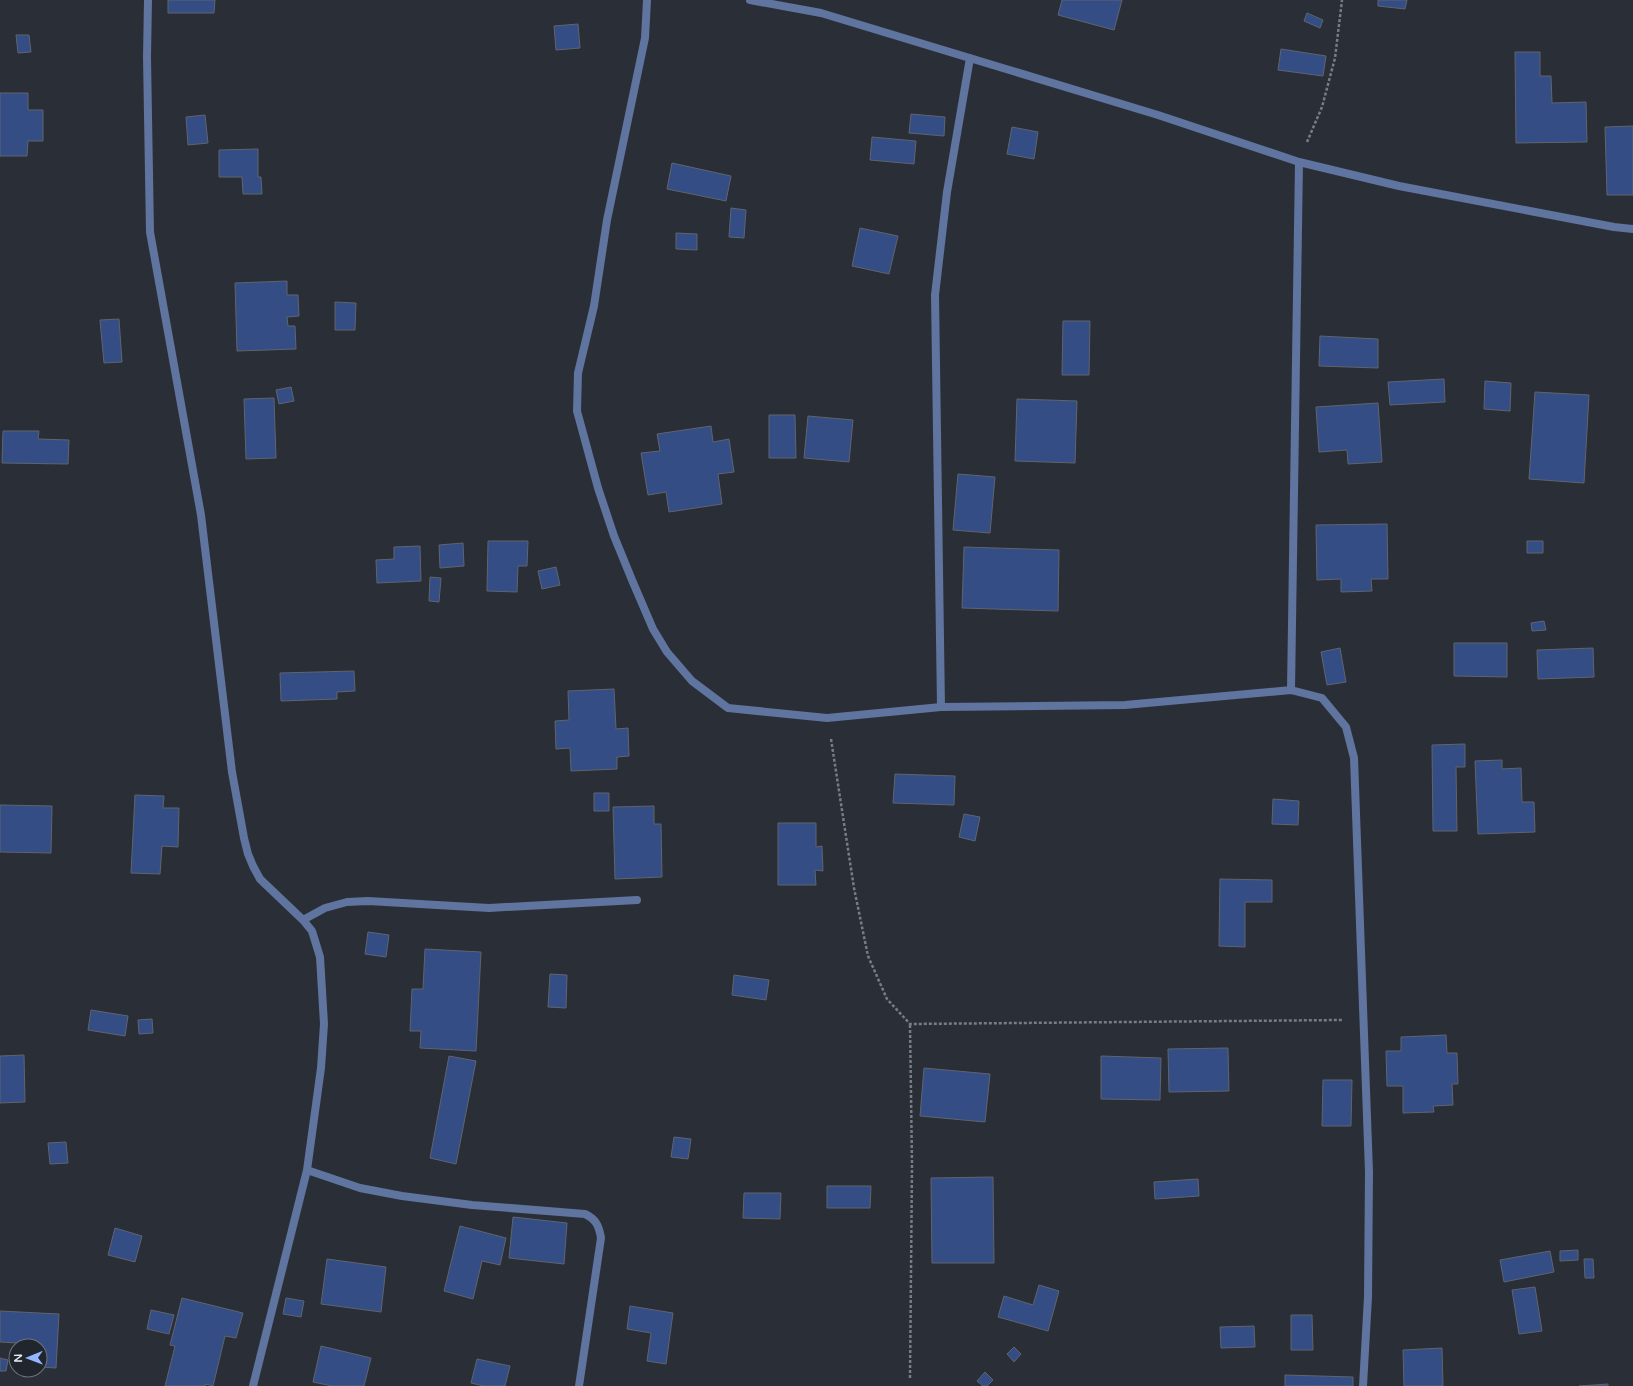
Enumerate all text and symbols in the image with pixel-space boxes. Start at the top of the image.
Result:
north arrow [8,1338,48,1378]
text: N [12,1354,25,1363]

